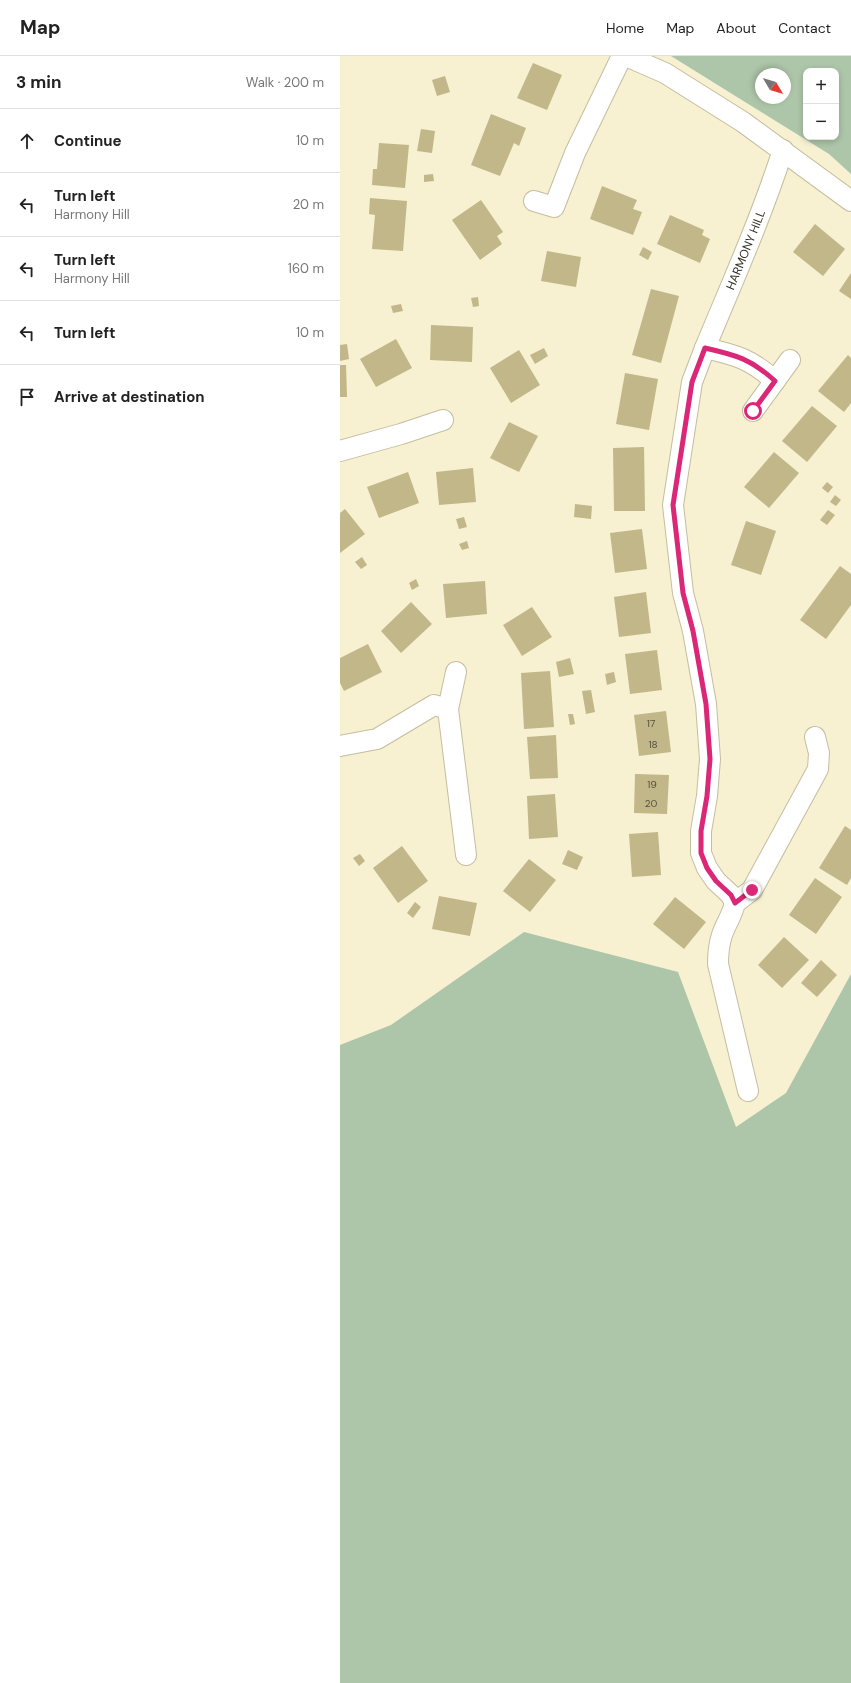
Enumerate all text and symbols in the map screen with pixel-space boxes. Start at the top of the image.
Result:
text: Map [20,15,60,40]
text: Home [606,19,644,37]
text: Map [666,19,694,37]
text: About [716,19,756,37]
text: Contact [778,19,831,37]
north arrow [755,68,791,104]
map controls [803,68,839,140]
button: + [803,68,839,104]
text: 3 min [16,71,61,93]
text: Walk · 200 m [246,74,324,91]
button: − [803,104,839,140]
icon: ahead [16,130,38,152]
text: Continue [54,131,122,151]
text: 10 m [296,132,324,149]
text: Turn left [54,186,115,206]
icon: left [16,194,38,216]
text: 20 m [293,196,324,213]
text: Harmony Hill [54,206,130,223]
street label: HARMONY HILL [722,208,769,292]
text: Turn left [54,250,115,270]
icon: left [16,258,38,280]
text: 160 m [288,260,324,277]
text: Harmony Hill [54,270,130,287]
icon: left [16,322,38,344]
text: Turn left [54,323,115,343]
text: 10 m [296,324,324,341]
icon: arrive [16,386,38,408]
text: Arrive at destination [54,387,205,407]
route start [744,402,762,420]
house number: 17 [647,717,655,730]
house number: 18 [648,738,658,751]
house number: 19 [647,778,657,791]
house number: 20 [645,797,657,810]
route end [743,881,761,899]

